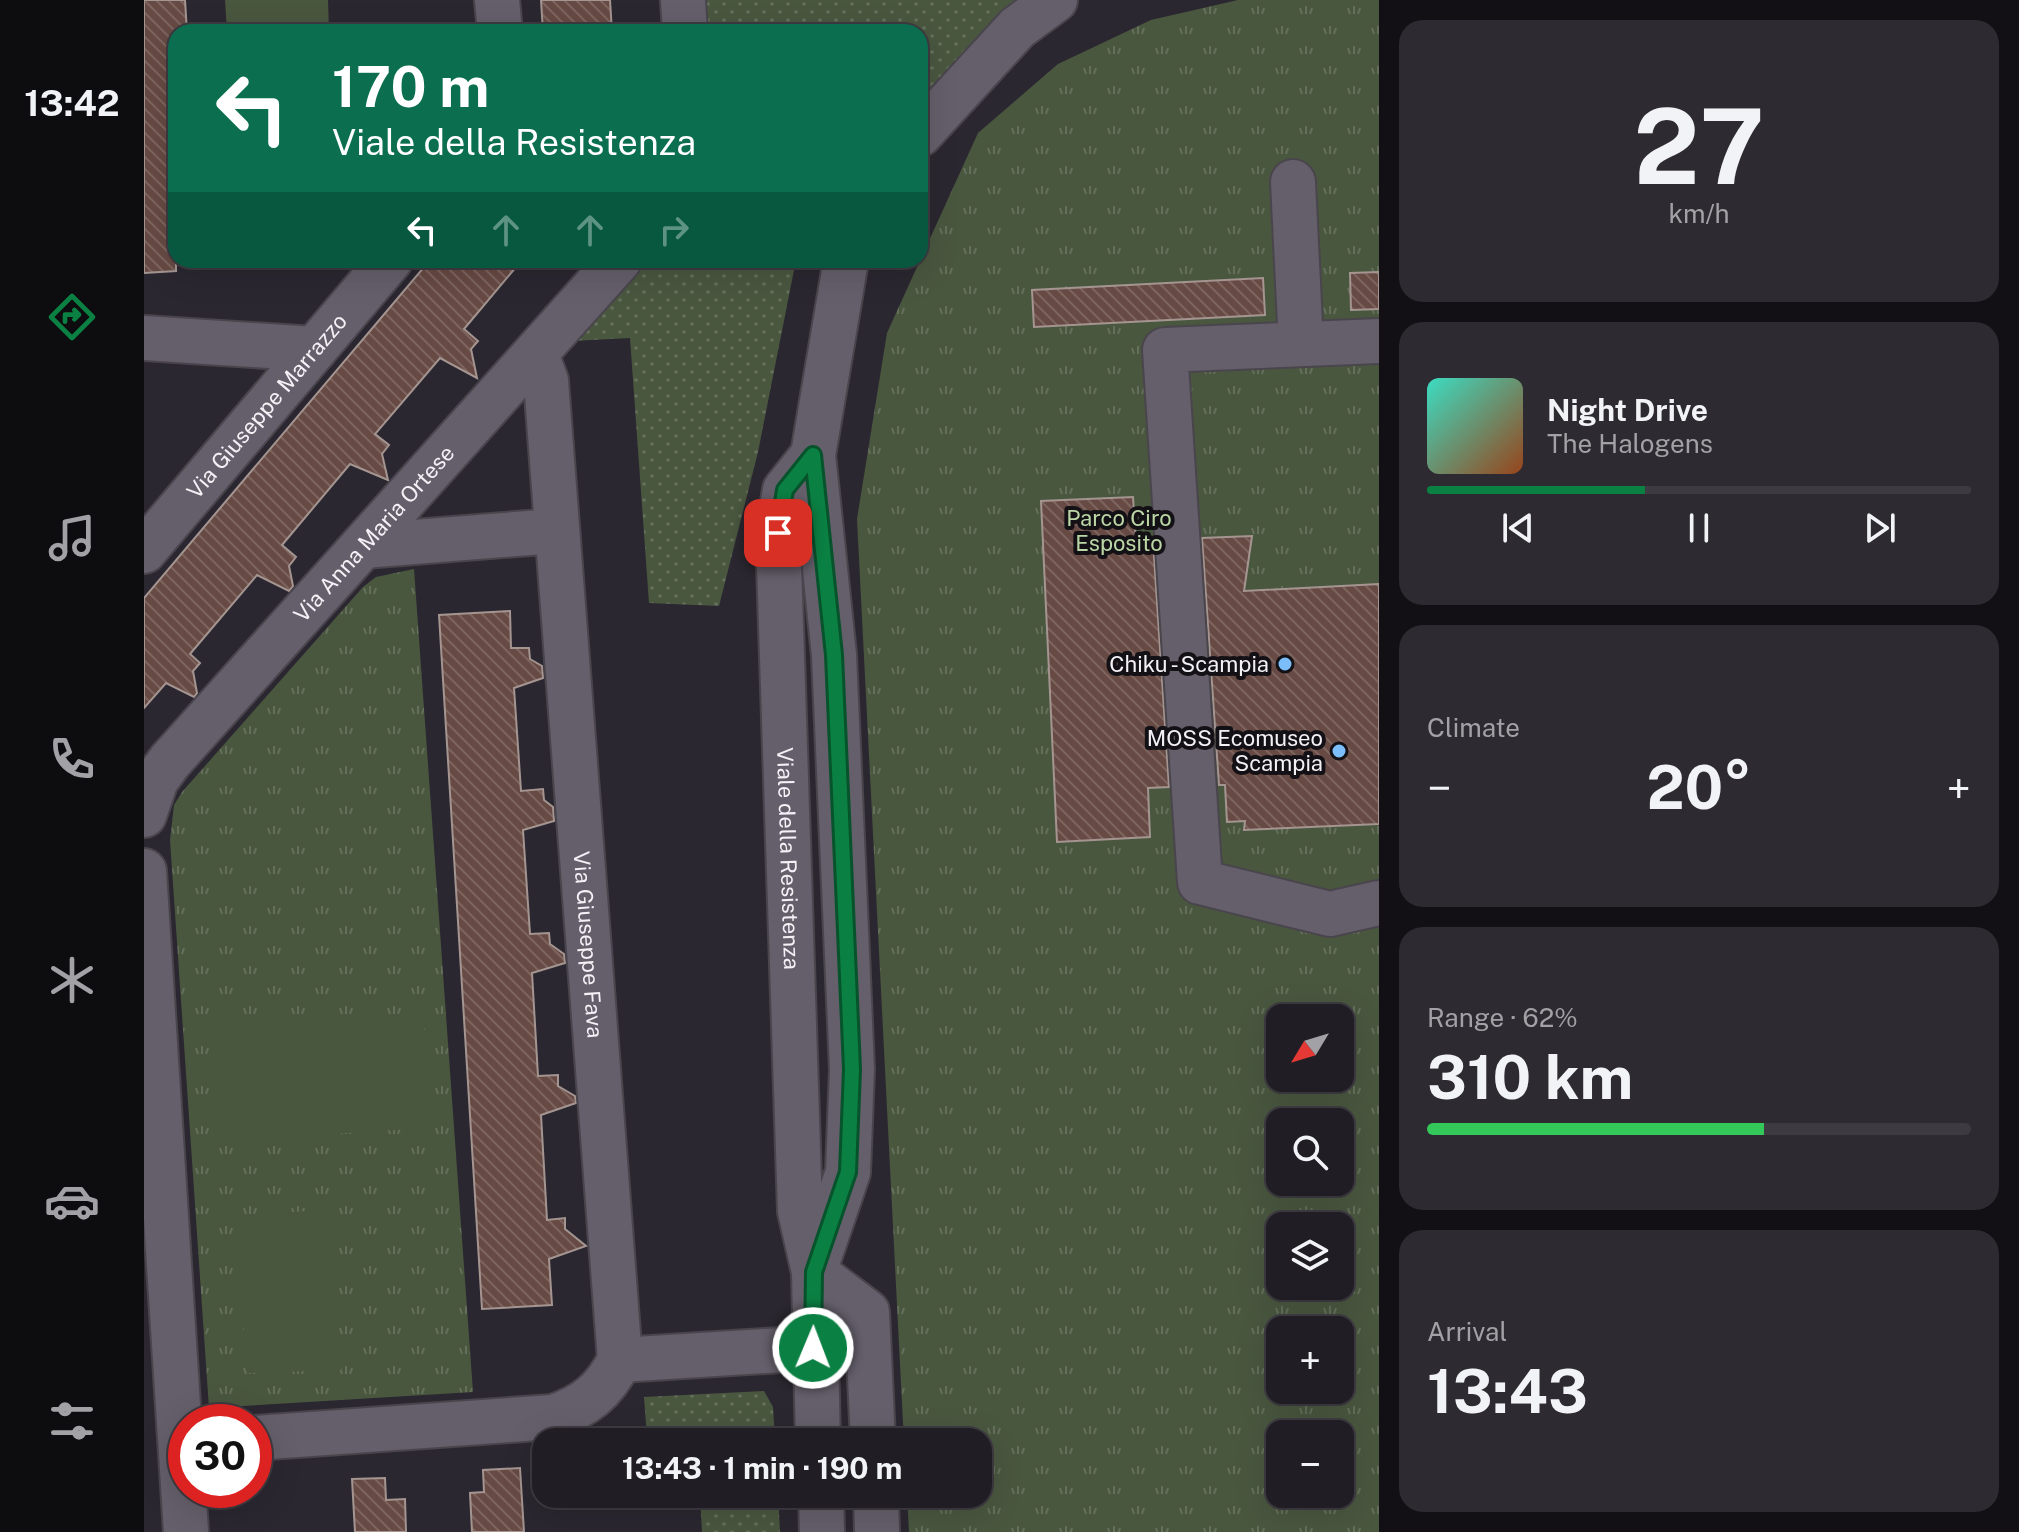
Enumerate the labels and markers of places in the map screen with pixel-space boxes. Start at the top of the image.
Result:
pin [744,499,812,567]
place label: Chiku - Scampia [1109,651,1269,677]
marker: Chiku - Scampia [1276,655,1294,673]
place label: MOSS Ecomuseo Scampia [1147,725,1323,776]
marker: MOSS Ecomuseo Scampia [1330,742,1348,760]

